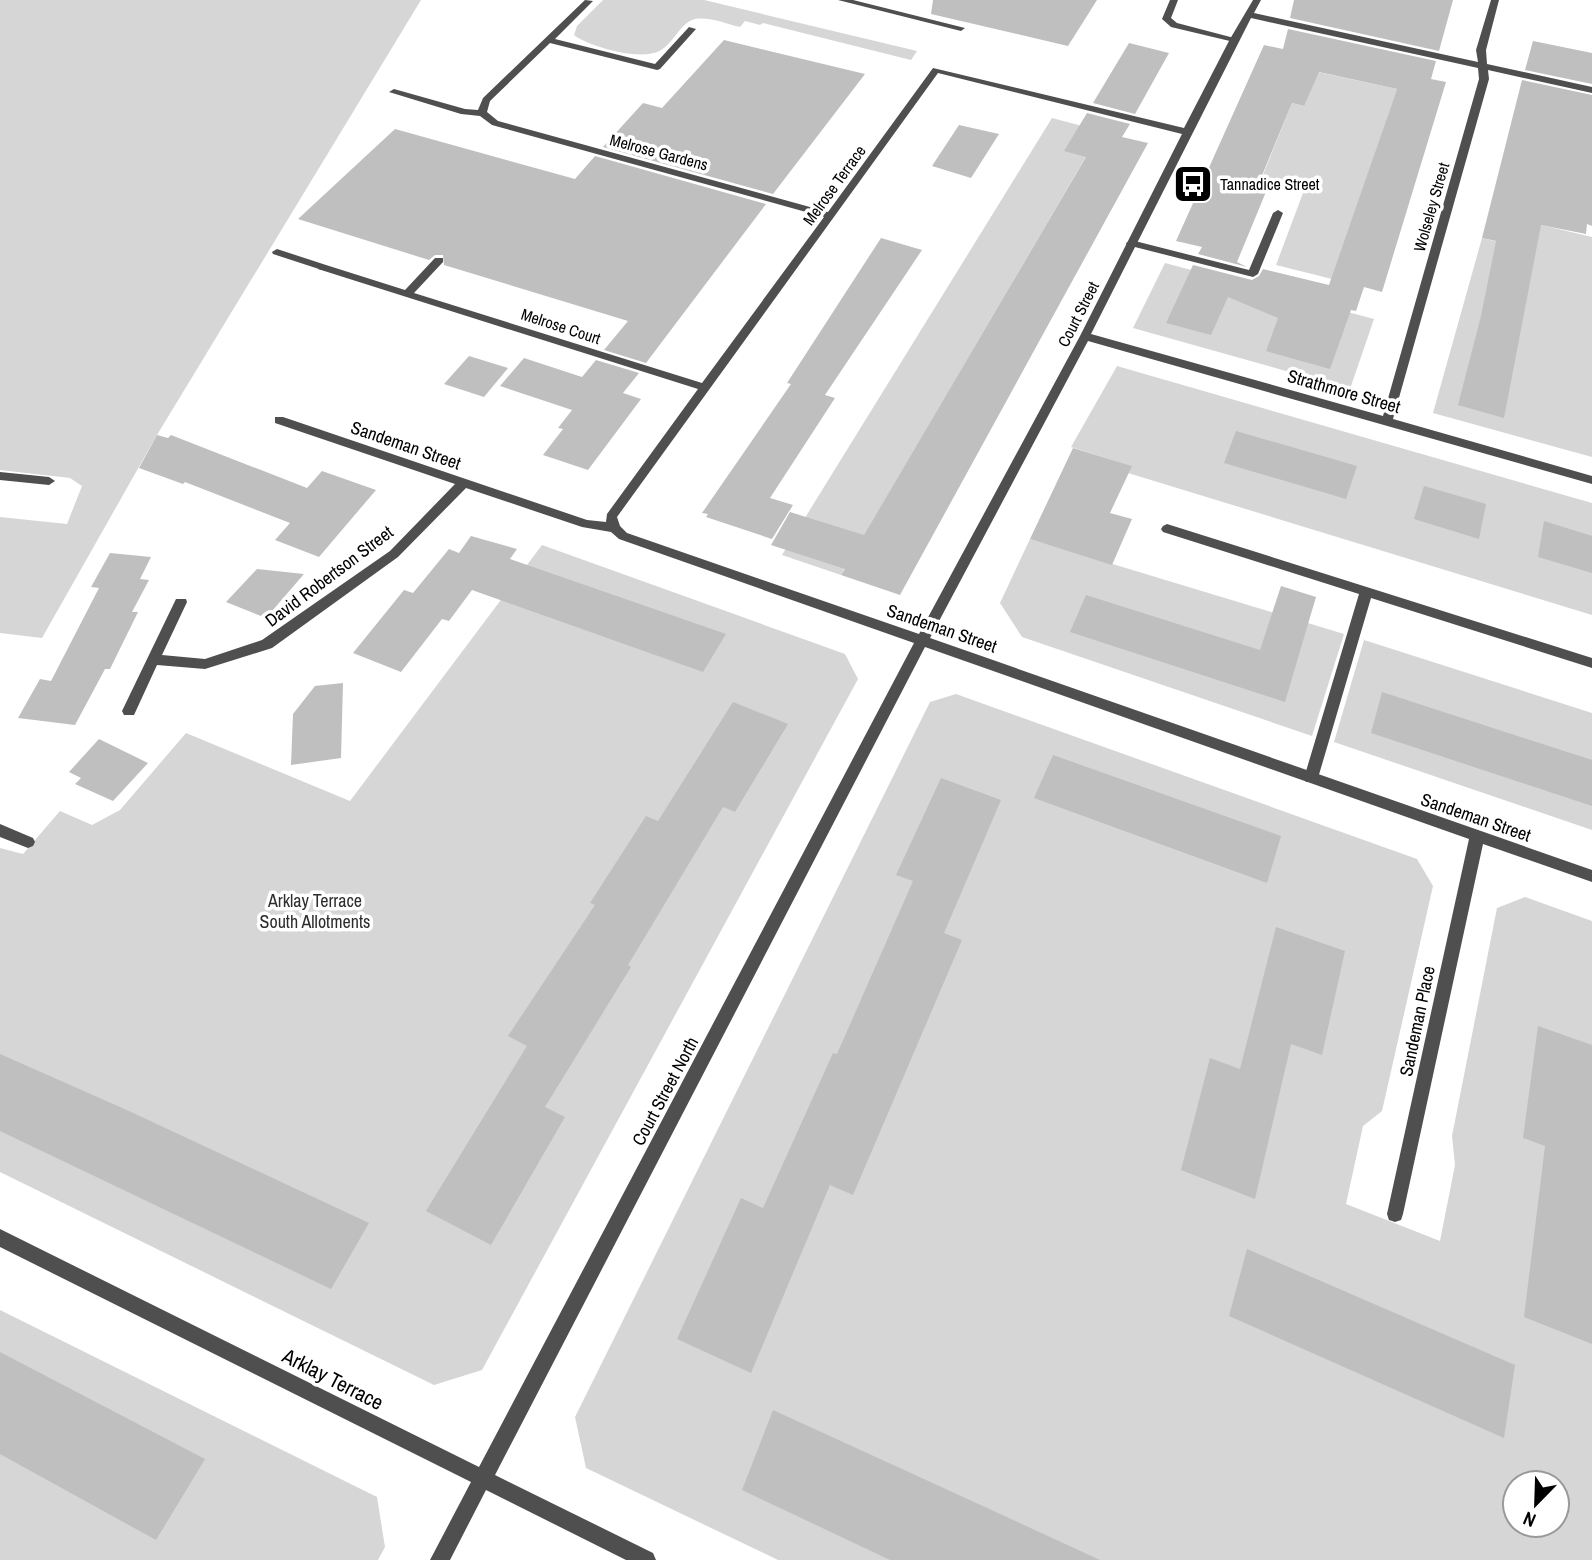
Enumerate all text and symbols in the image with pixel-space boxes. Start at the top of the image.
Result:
street label: Melrose Gardens [608,128,710,176]
street label: Melrose Terrace [798,141,870,229]
street label: Wolseley Street [1408,160,1454,254]
bus stop icon: Tannadice Street [1172,163,1214,205]
place label: Tannadice Street [1220,173,1320,195]
street label: Court Street [1052,277,1104,351]
street label: Melrose Court [518,303,604,349]
street label: Strathmore Street [1285,363,1403,419]
street label: Sandeman Street [348,414,464,476]
street label: David Robertson Street [260,520,398,632]
street label: Sandeman Street [884,597,1000,659]
street label: Sandeman Street [1418,786,1534,848]
park label: Arklay Terrace South Allotments [260,888,370,934]
street label: Sandeman Place [1393,963,1441,1079]
street label: Court Street North [626,1032,704,1150]
street label: Arklay Terrace [277,1341,388,1417]
north arrow [1501,1469,1571,1539]
text: N [1519,1505,1540,1534]

